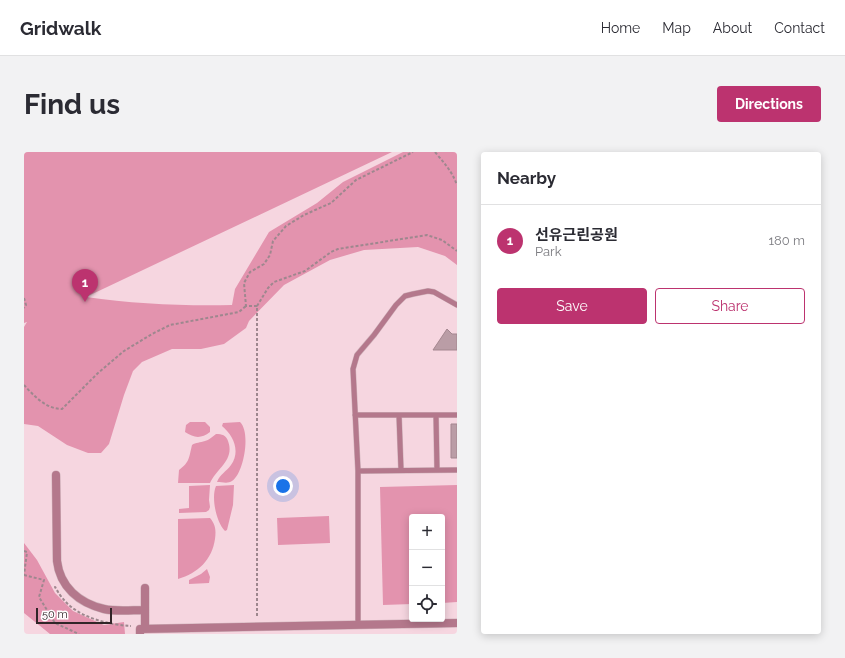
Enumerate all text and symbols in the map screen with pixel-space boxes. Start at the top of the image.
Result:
text: Gridwalk [20,17,101,39]
text: Home [601,20,640,36]
text: Map [662,20,691,36]
text: About [713,20,752,36]
text: Contact [774,20,825,36]
button: Directions [717,86,821,122]
text: Find us [24,88,120,121]
text: Nearby [497,168,556,188]
text: 선유근린공원 [535,226,618,244]
text: 1 [507,233,513,248]
text: 180 m [769,233,805,248]
text: Park [535,244,562,259]
pin: 1 [72,269,98,302]
button: Save [497,288,647,324]
button: Share [655,288,805,324]
your location [273,476,293,496]
map controls [409,514,445,622]
button: + [409,514,445,550]
button: − [409,550,445,586]
button: locate [409,586,445,622]
scale bar [36,606,112,625]
text: 50 m [42,608,68,621]

